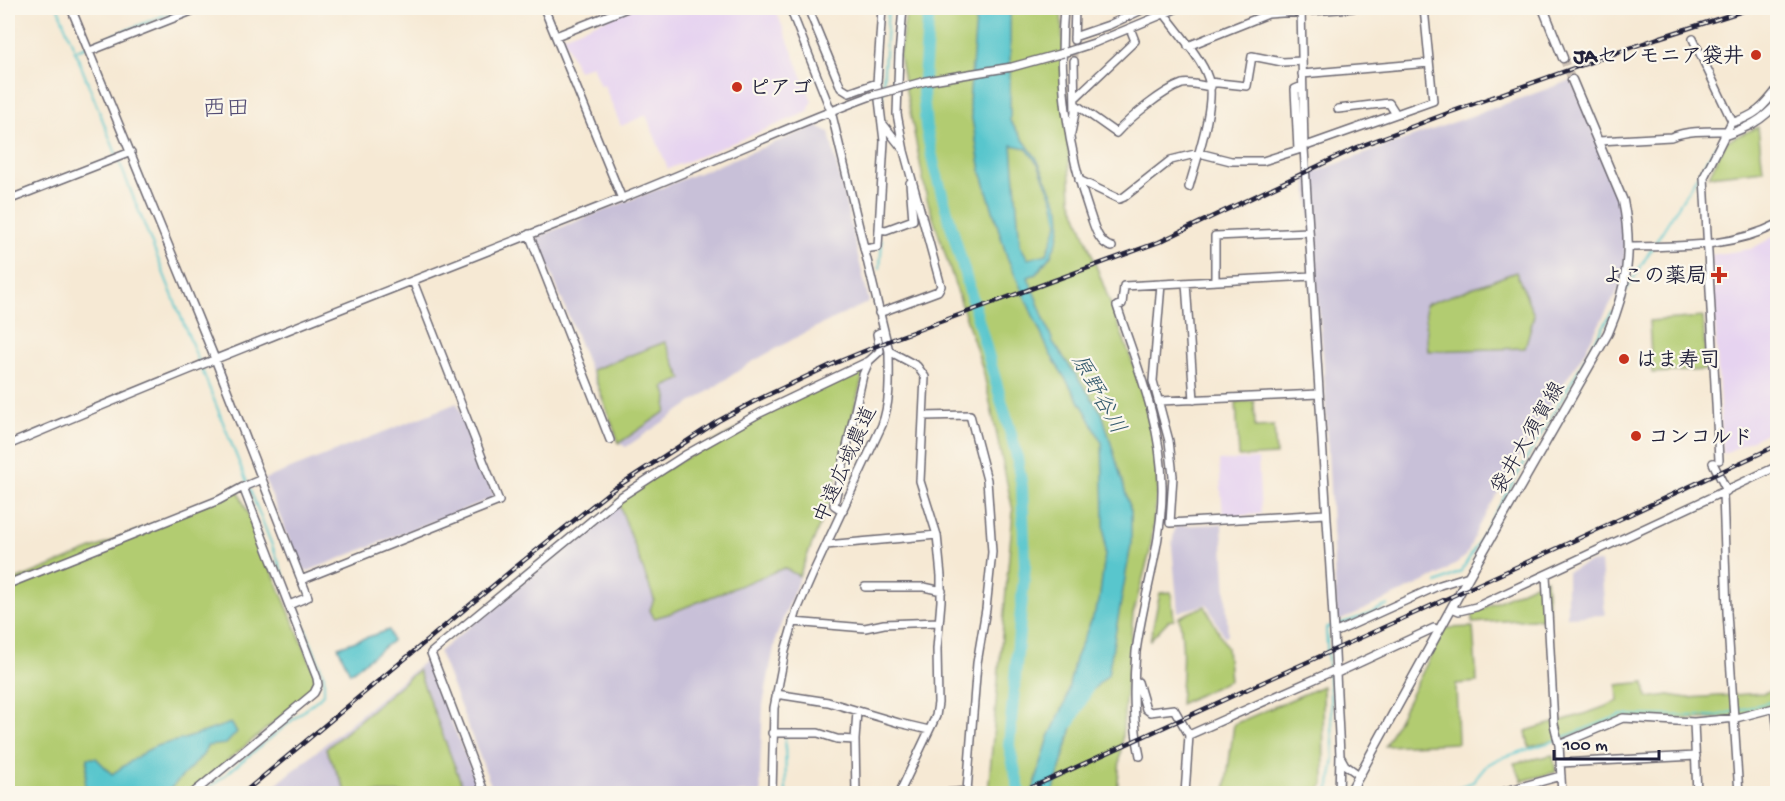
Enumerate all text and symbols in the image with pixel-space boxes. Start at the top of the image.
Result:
place label: JAセレモニア袋井 [1572,44,1744,71]
marker: JAセレモニア袋井 [1749,48,1763,62]
place label: ピアゴ [749,78,812,103]
marker: ピアゴ [730,80,744,94]
district label: 西田 [202,96,250,125]
place label: よこの薬局 [1602,264,1707,291]
marker: よこの薬局 [1712,268,1726,282]
place label: はま寿司 [1636,348,1720,375]
water label: 原野谷川 [1064,350,1129,440]
marker: はま寿司 [1617,352,1631,366]
street label: 袋井大須賀線 [1486,377,1572,500]
street label: 中遠広域農道 [808,402,884,528]
place label: コンコルド [1648,427,1753,452]
marker: コンコルド [1629,429,1643,443]
scale bar [1554,723,1659,761]
text: 100 m [1562,736,1608,757]

